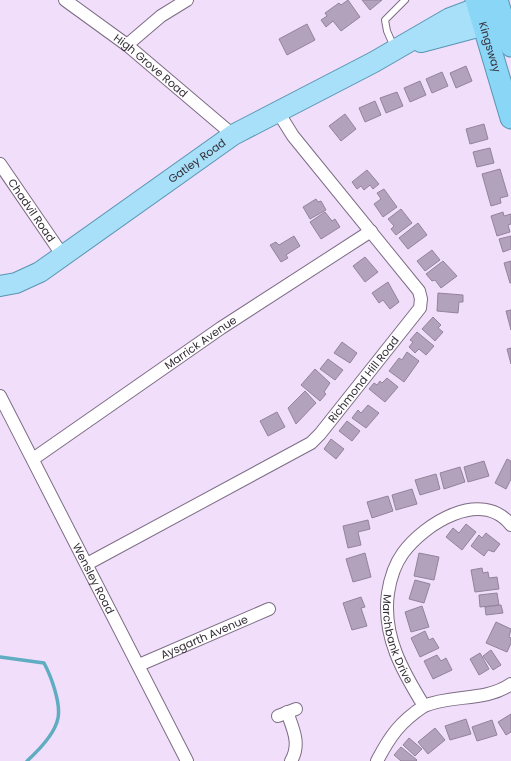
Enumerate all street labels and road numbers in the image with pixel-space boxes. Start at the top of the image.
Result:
street label: Kingsway [475,20,505,75]
street label: High Grove Road [110,30,191,101]
street label: Gatley Road [165,135,229,187]
street label: Chadvil Road [4,175,59,245]
street label: Marrick Avenue [161,312,240,373]
street label: Richmond Hill Road [324,333,403,426]
street label: Wensley Road [69,540,118,617]
street label: Marchbank Drive [379,594,417,687]
street label: Aysgarth Avenue [158,611,251,663]

